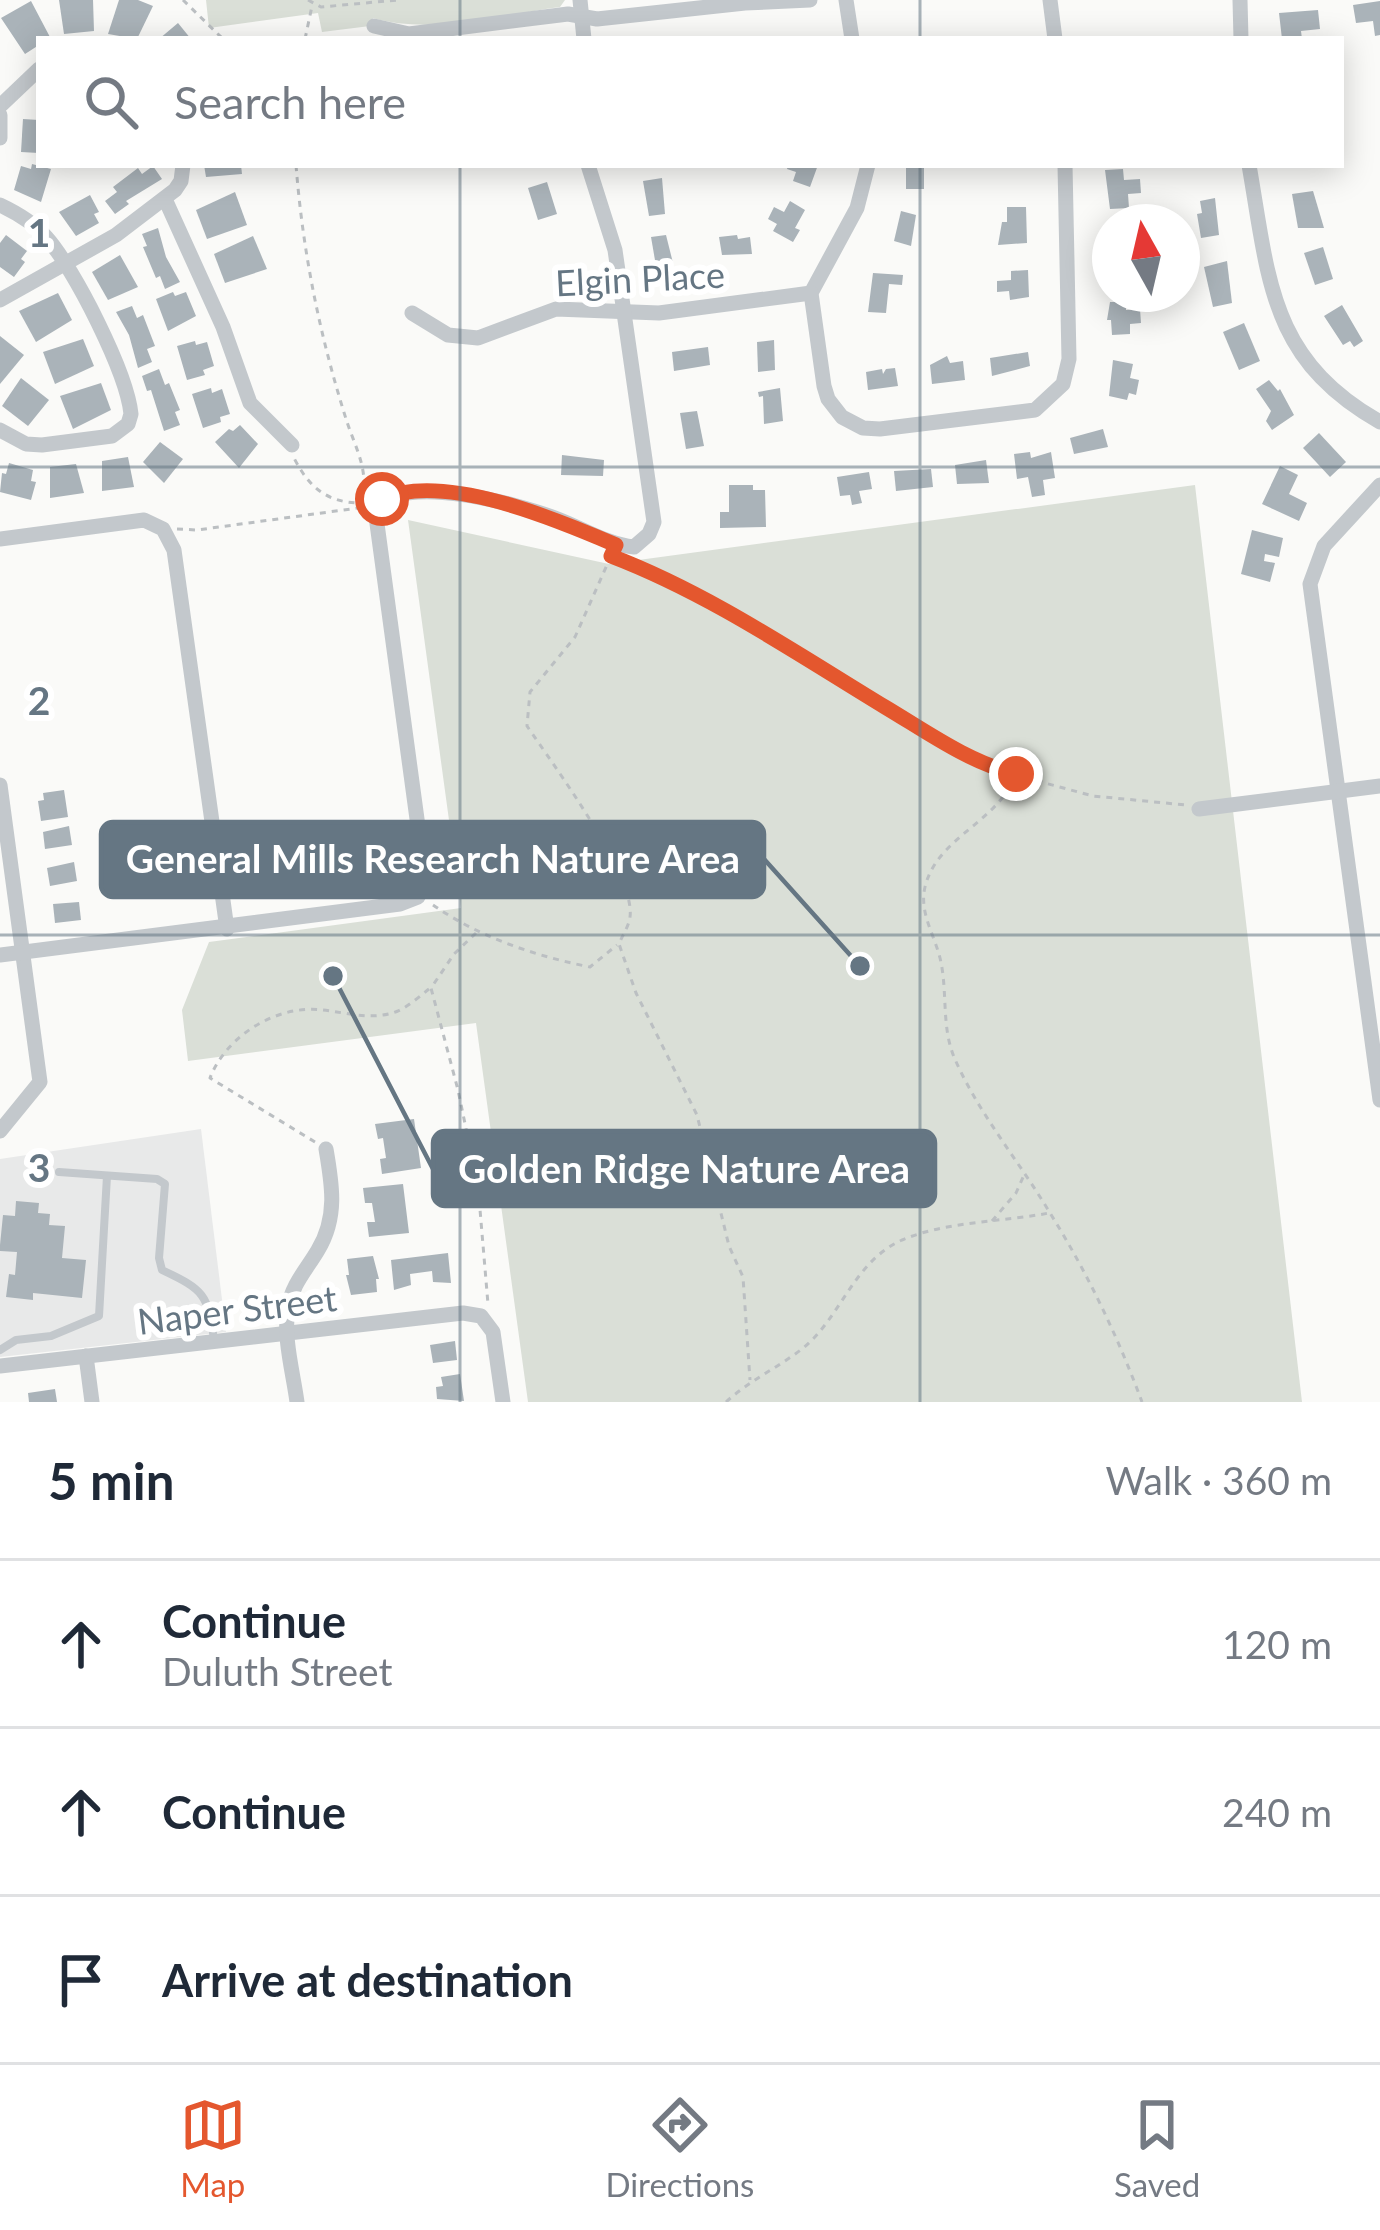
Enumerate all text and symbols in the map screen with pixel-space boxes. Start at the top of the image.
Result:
search box [36,36,1344,168]
icon: search [78,69,144,135]
text: Search here [174,75,406,129]
north arrow [1092,204,1200,312]
text: 1 [28,209,50,255]
street label: Elgin Place [554,252,726,304]
route start [355,472,409,526]
text: 2 [28,677,50,723]
route end [989,747,1043,801]
callout: General Mills Research Nature Area [101,822,764,897]
text: General Mills Research Nature Area [126,835,740,881]
callout: Golden Ridge Nature Area [433,1131,935,1206]
text: 3 [28,1144,50,1190]
text: Golden Ridge Nature Area [458,1145,910,1191]
street label: Naper Street [135,1275,339,1343]
text: 5 min [48,1450,174,1511]
text: Walk · 360 m [1105,1457,1332,1503]
text: Continue [162,1594,346,1648]
icon: ahead [48,1611,114,1677]
text: 120 m [1222,1621,1332,1667]
text: Duluth Street [162,1648,392,1694]
icon: ahead [48,1779,114,1845]
text: Continue [162,1785,346,1839]
text: 240 m [1222,1789,1332,1835]
icon: arrive [48,1947,114,2013]
text: Arrive at destination [162,1953,573,2007]
tab: Map [180,2092,246,2204]
tab: Directions [605,2092,754,2204]
tab: Saved [1114,2092,1200,2204]

